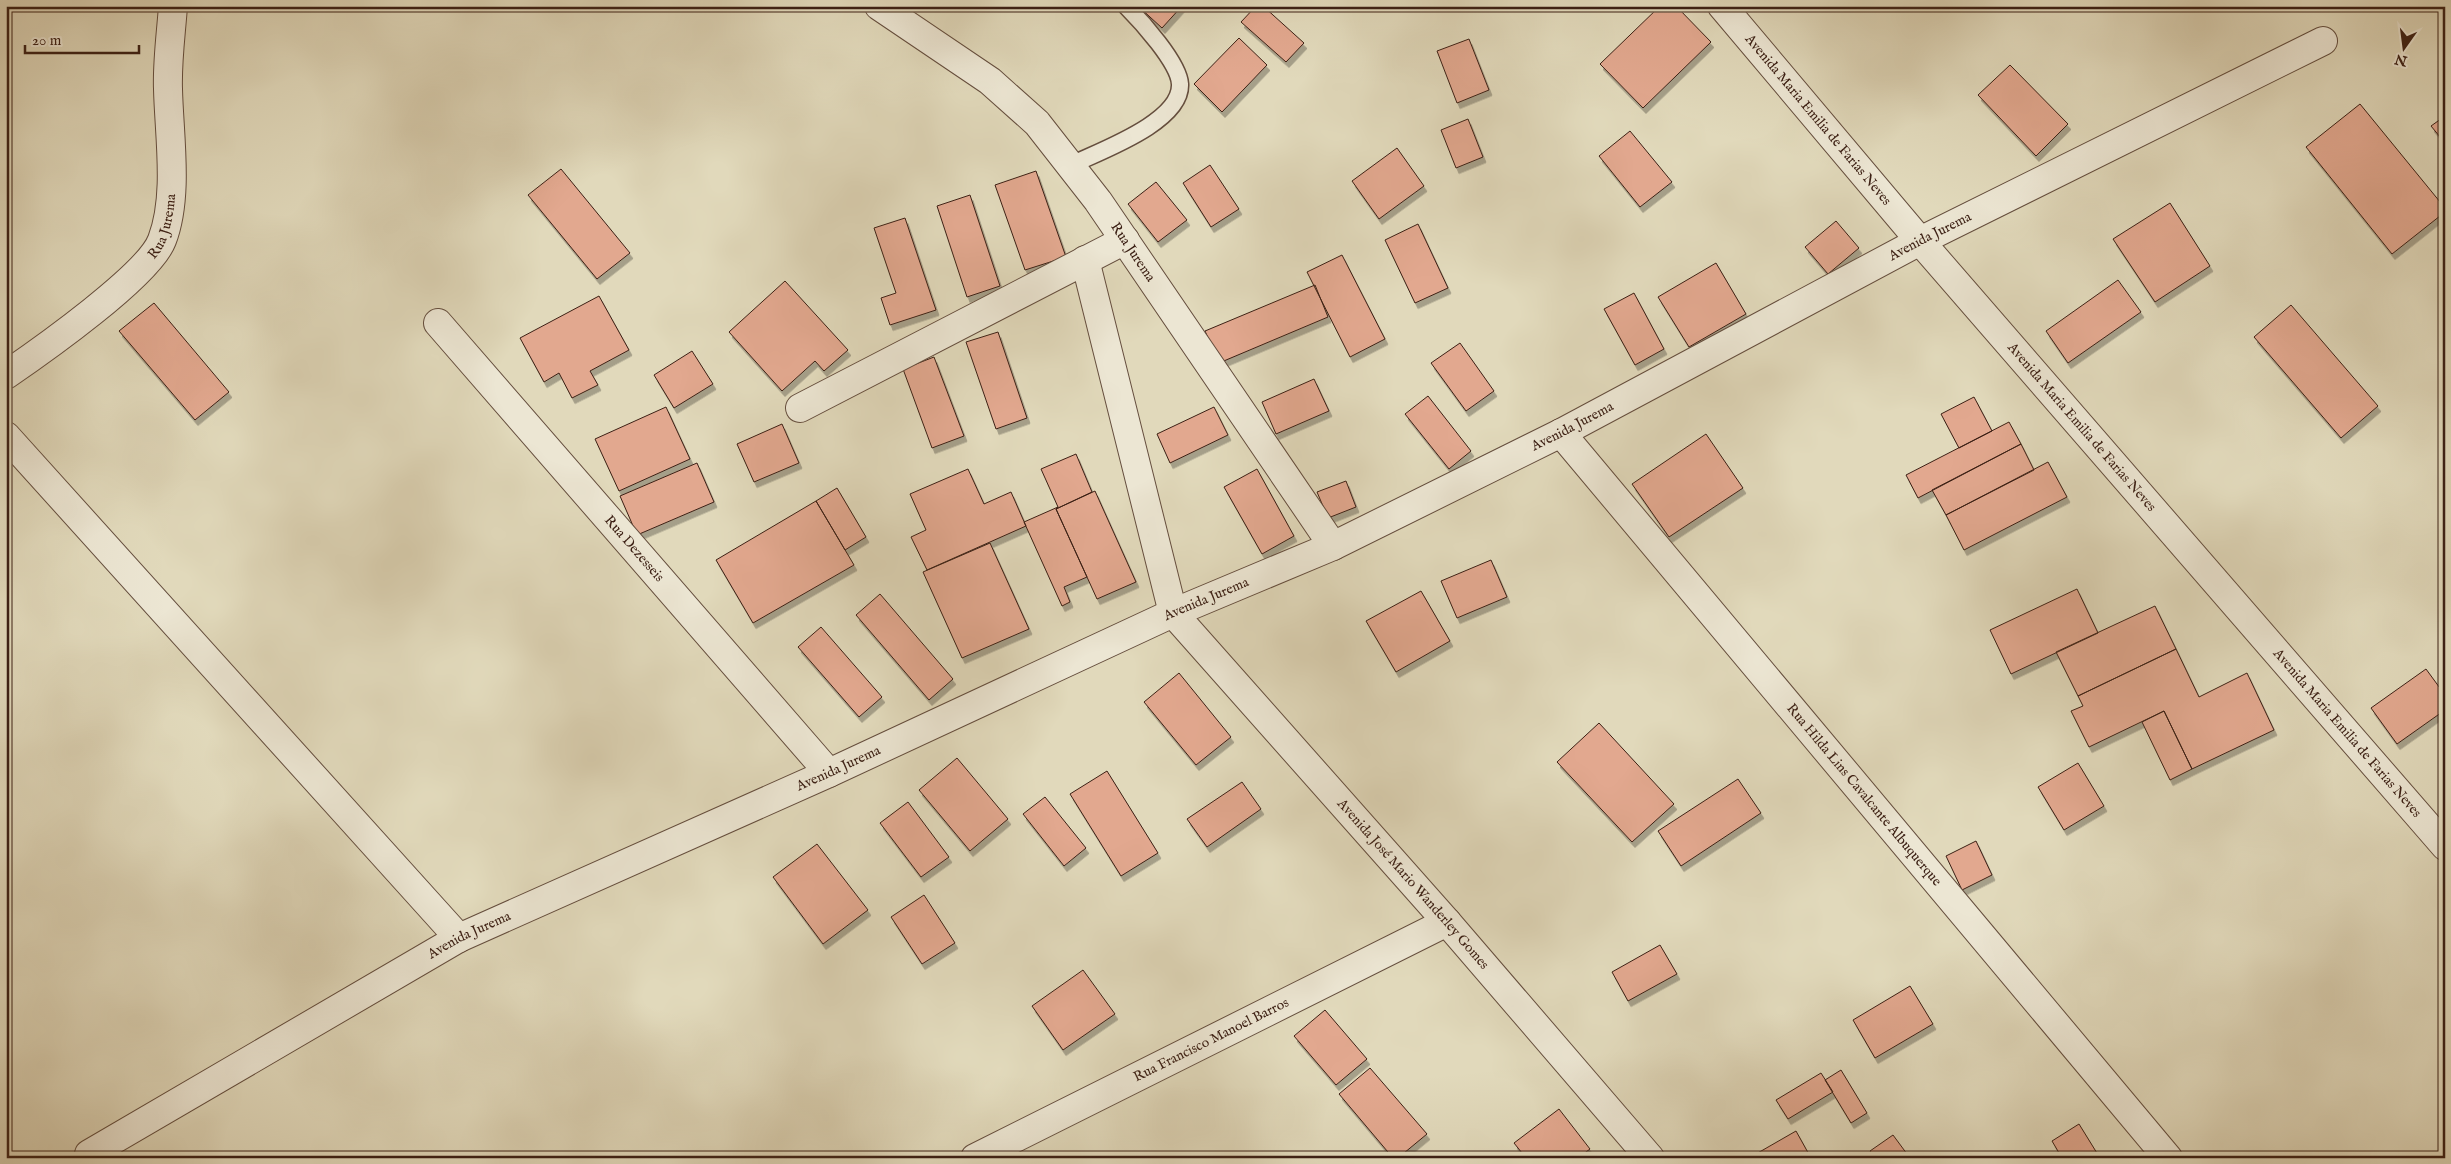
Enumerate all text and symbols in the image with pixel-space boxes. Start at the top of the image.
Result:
scale bar [25,22,139,54]
north arrow [2378,22,2428,72]
street label: Avenida Maria Emilia de Farias Neves [1740,30,1895,209]
text: 20 m [32,31,62,50]
text: N [2393,49,2410,70]
street label: Rua Jurema [144,192,180,263]
street label: Avenida Jurema [1885,207,1975,266]
street label: Rua Jurema [1106,219,1160,286]
street label: Avenida Maria Emilia de Farias Neves [2003,338,2160,516]
street label: Avenida Jurema [1527,397,1618,456]
street label: Rua Dezesseis [600,512,668,586]
street label: Avenida Jurema [1160,573,1252,625]
street label: Avenida Maria Emilia de Farias Neves [2268,644,2425,822]
street label: Rua Hilda Lins Cavalcante Albuquerque [1782,700,1946,890]
street label: Avenida Jurema [793,741,884,796]
street label: Avenida José Mario Wanderley Gomes [1332,794,1493,973]
street label: Avenida Jurema [424,907,515,964]
street label: Rua Francisco Manoel Barros [1130,994,1292,1086]

